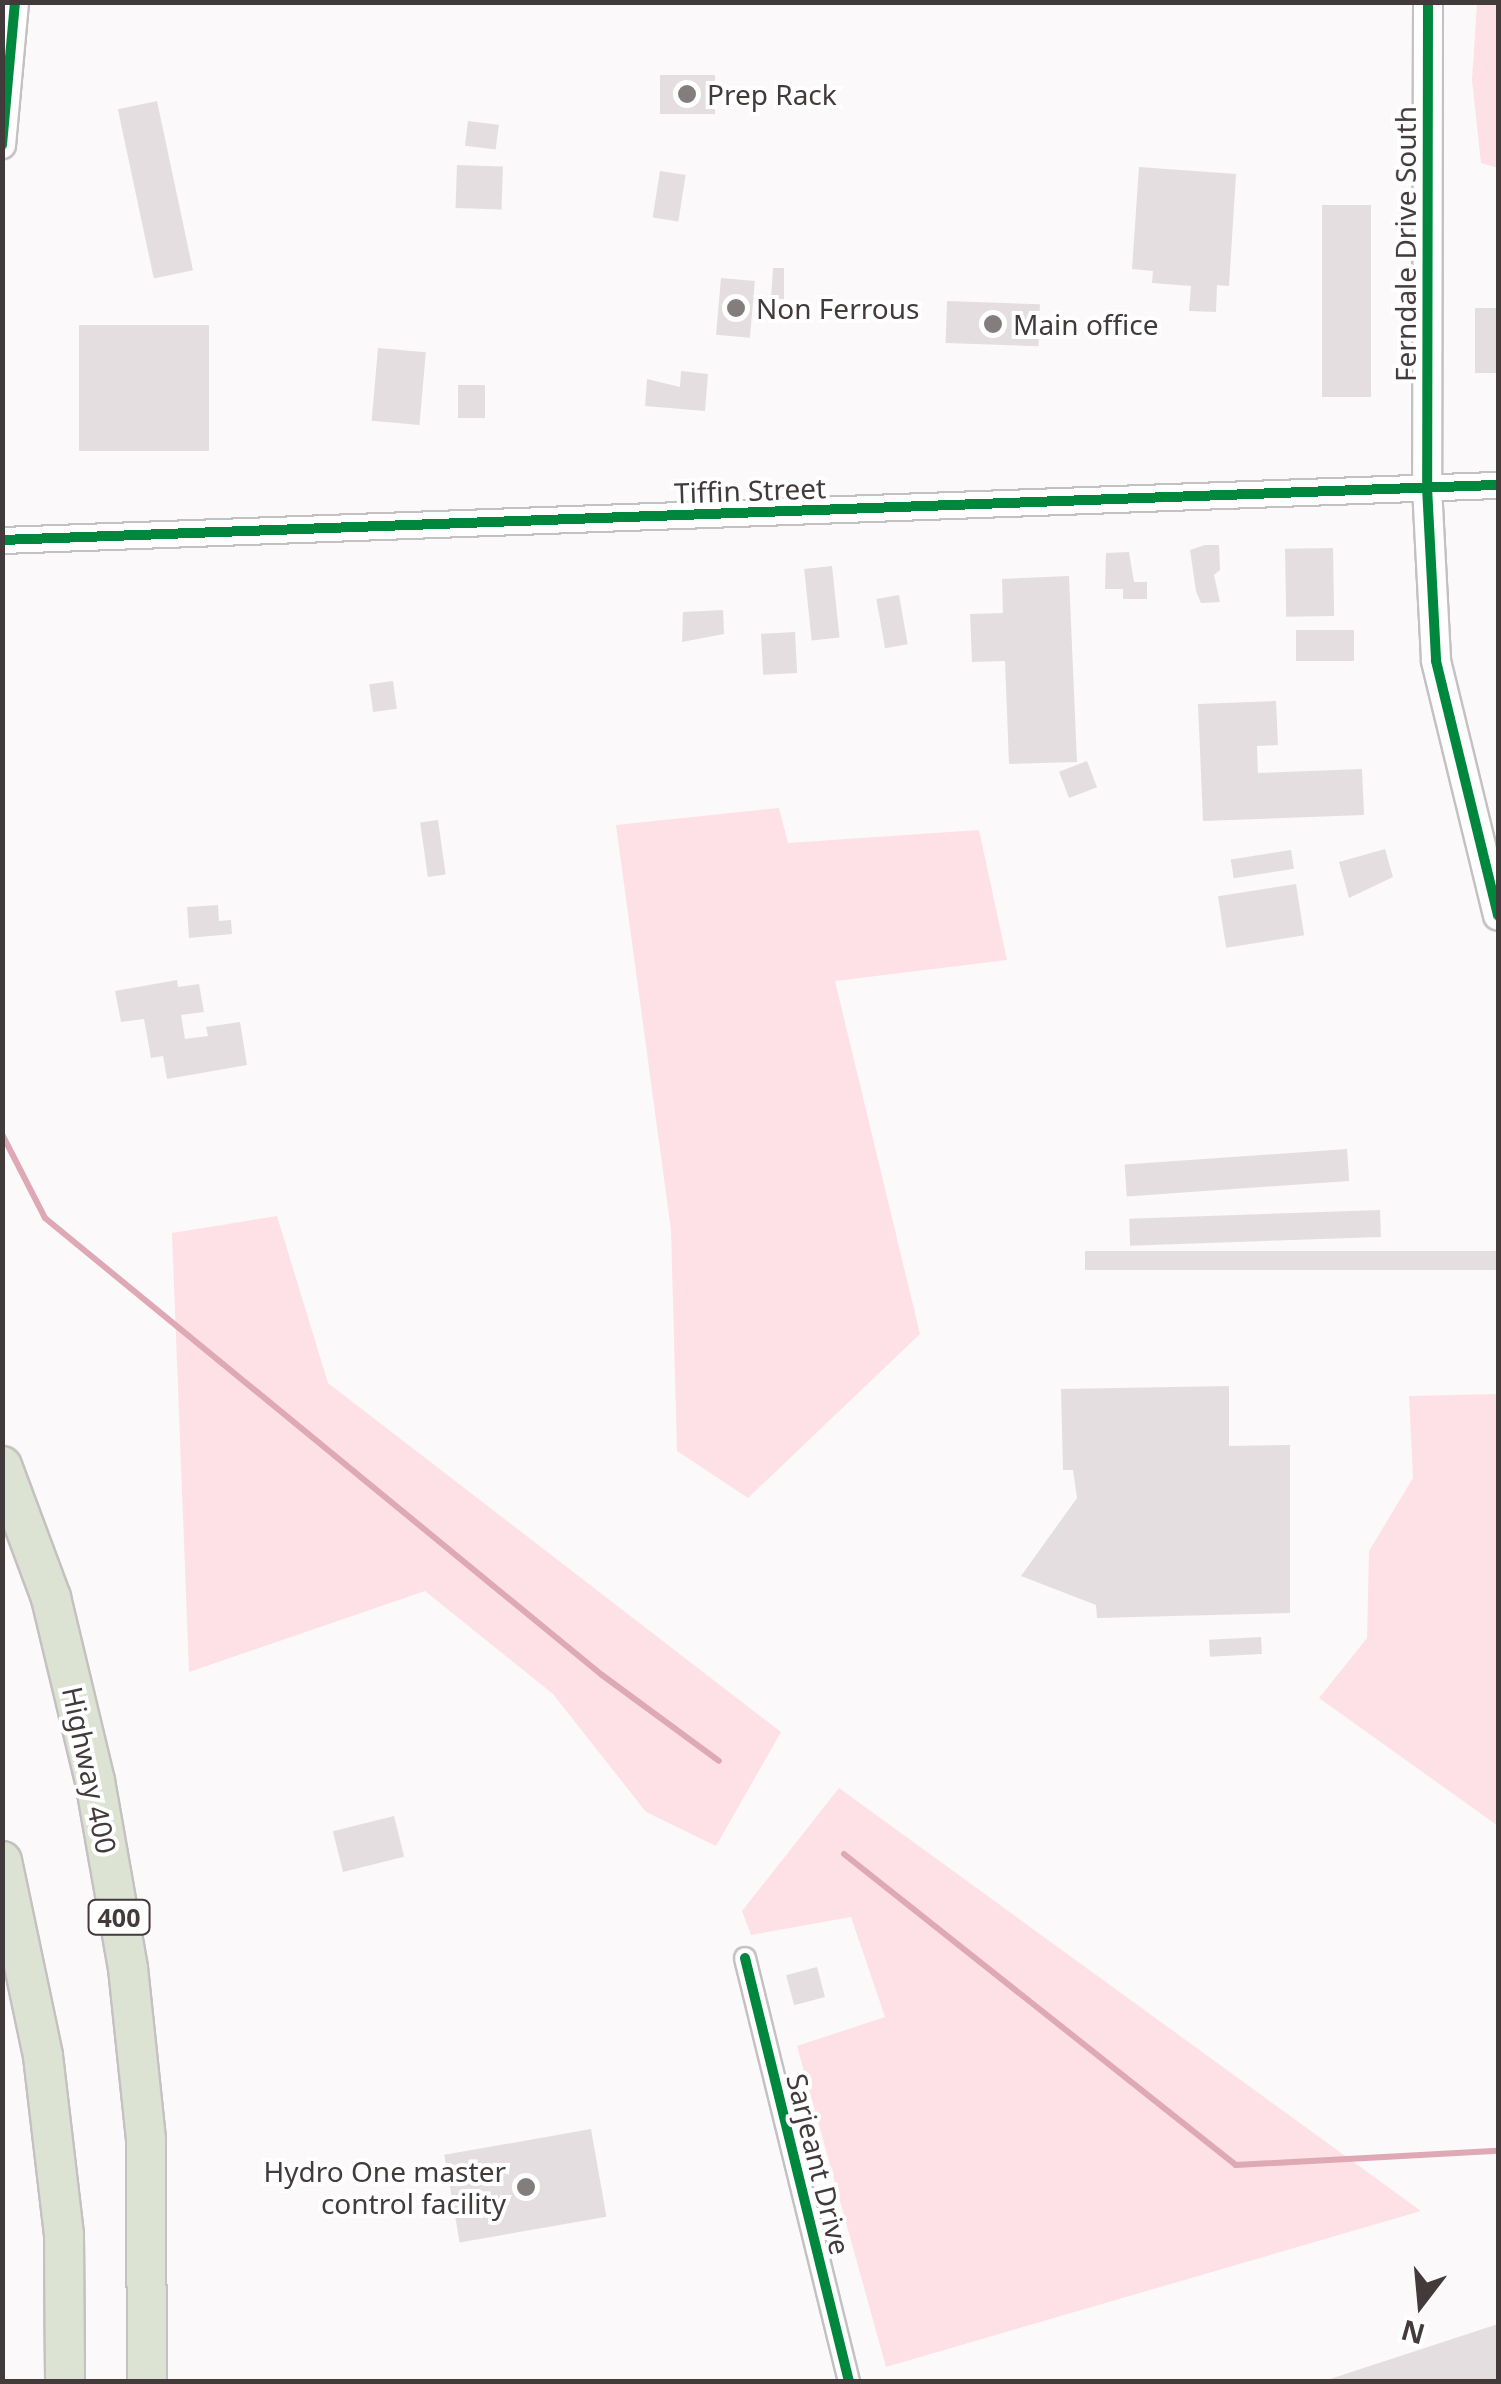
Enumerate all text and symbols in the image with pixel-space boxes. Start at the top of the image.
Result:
place label: Prep Rack [707,77,837,111]
marker: Prep Rack [676,83,698,105]
street label: Ferndale Drive South [1388,106,1422,382]
place label: Non Ferrous [756,291,919,325]
marker: Non Ferrous [725,297,747,319]
place label: Main office [1013,307,1159,341]
marker: Main office [982,313,1004,335]
street label: Tiffin Street [673,471,827,509]
street label: Highway 400 [56,1683,124,1857]
road number: 400 [86,1897,152,1937]
street label: Sarjeant Drive [780,2070,858,2258]
place label: Hydro One master control facility [264,2154,506,2220]
marker: Hydro One master control facility [515,2176,537,2198]
north arrow [1371,2254,1471,2354]
text: N [1397,2311,1429,2354]

